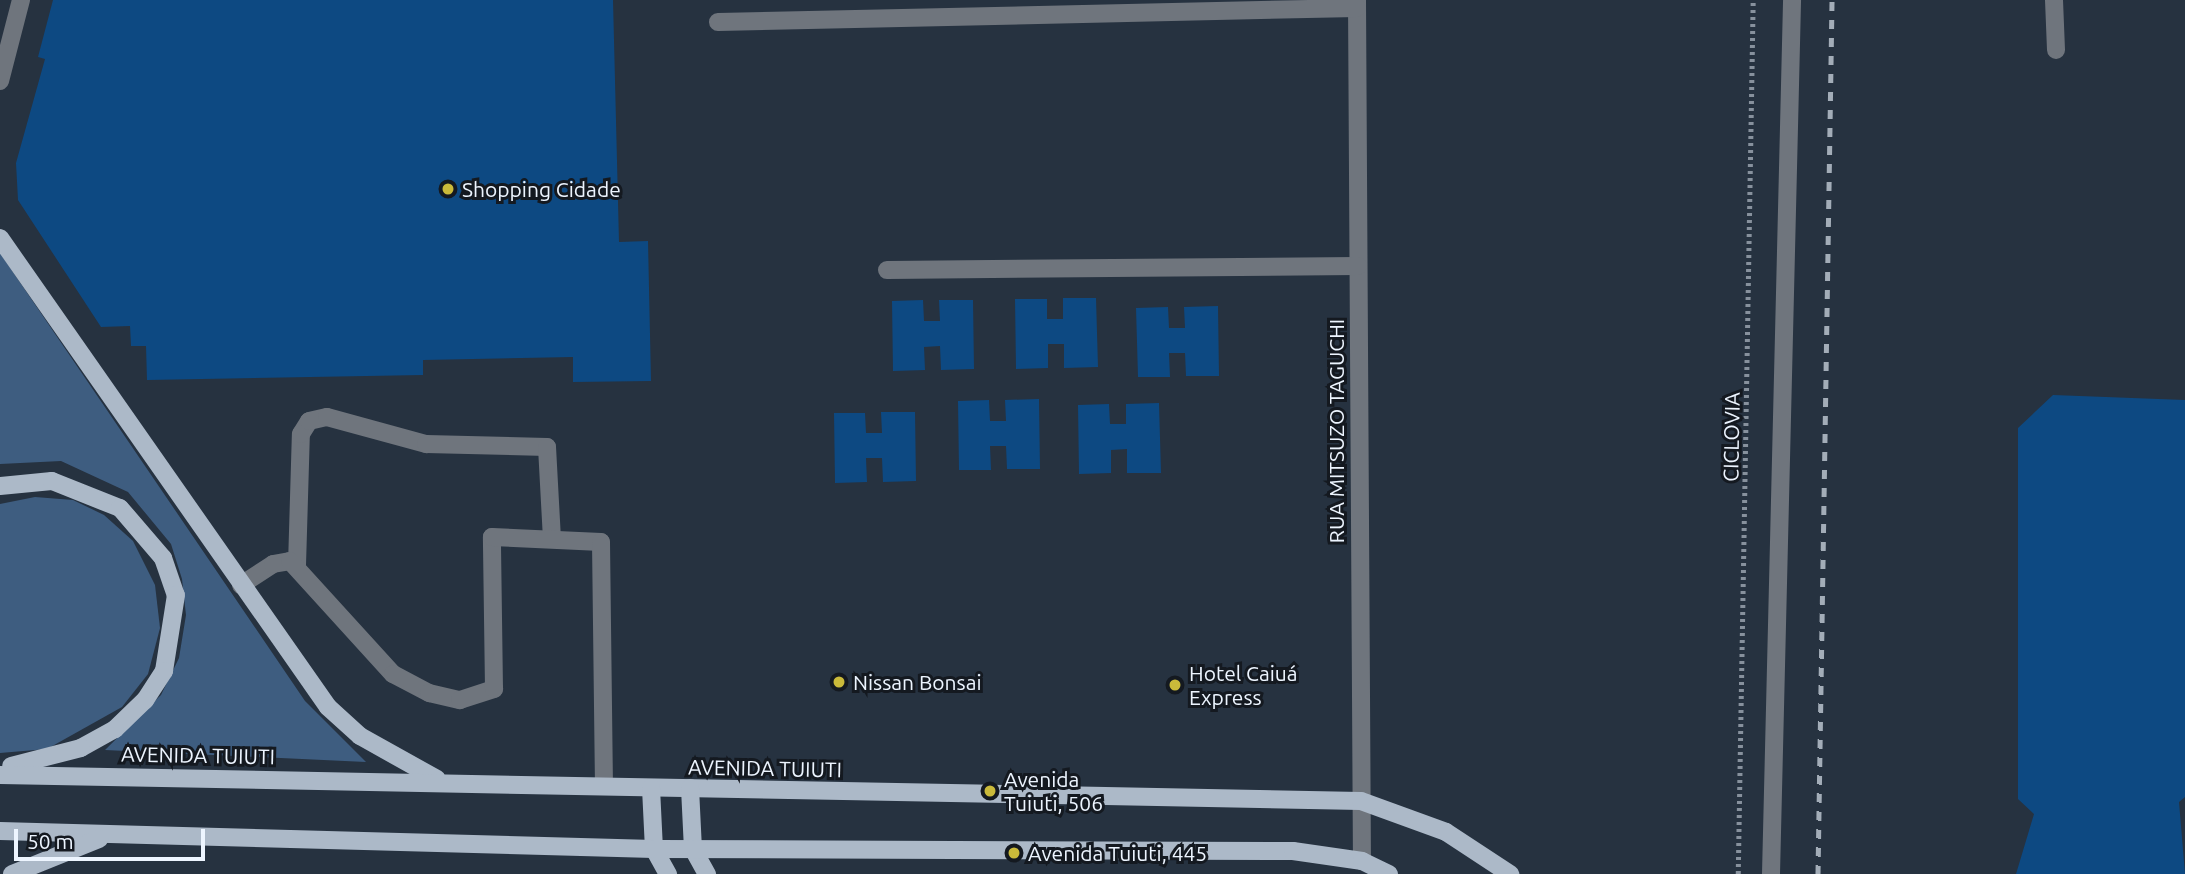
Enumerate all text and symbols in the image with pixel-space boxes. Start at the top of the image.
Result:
place label: Shopping Cidade [462,176,621,202]
marker: Shopping Cidade [440,181,456,197]
street label: RUA MITSUZO TAGUCHI [1323,319,1349,543]
street label: CICLOVIA [1718,392,1744,482]
place label: Hotel Caiuá Express [1189,660,1298,710]
place label: Nissan Bonsai [853,669,982,695]
marker: Nissan Bonsai [831,674,847,690]
marker: Hotel Caiuá Express [1167,677,1183,693]
street label: AVENIDA TUIUTI [121,741,275,769]
street label: AVENIDA TUIUTI [688,754,842,782]
place label: Avenida Tuiuti, 506 [1004,766,1103,816]
marker: Avenida Tuiuti, 506 [982,783,998,799]
scale bar [18,814,208,858]
text: 50 m [27,829,74,853]
place label: Avenida Tuiuti, 445 [1028,840,1207,866]
marker: Avenida Tuiuti, 445 [1006,845,1022,861]

